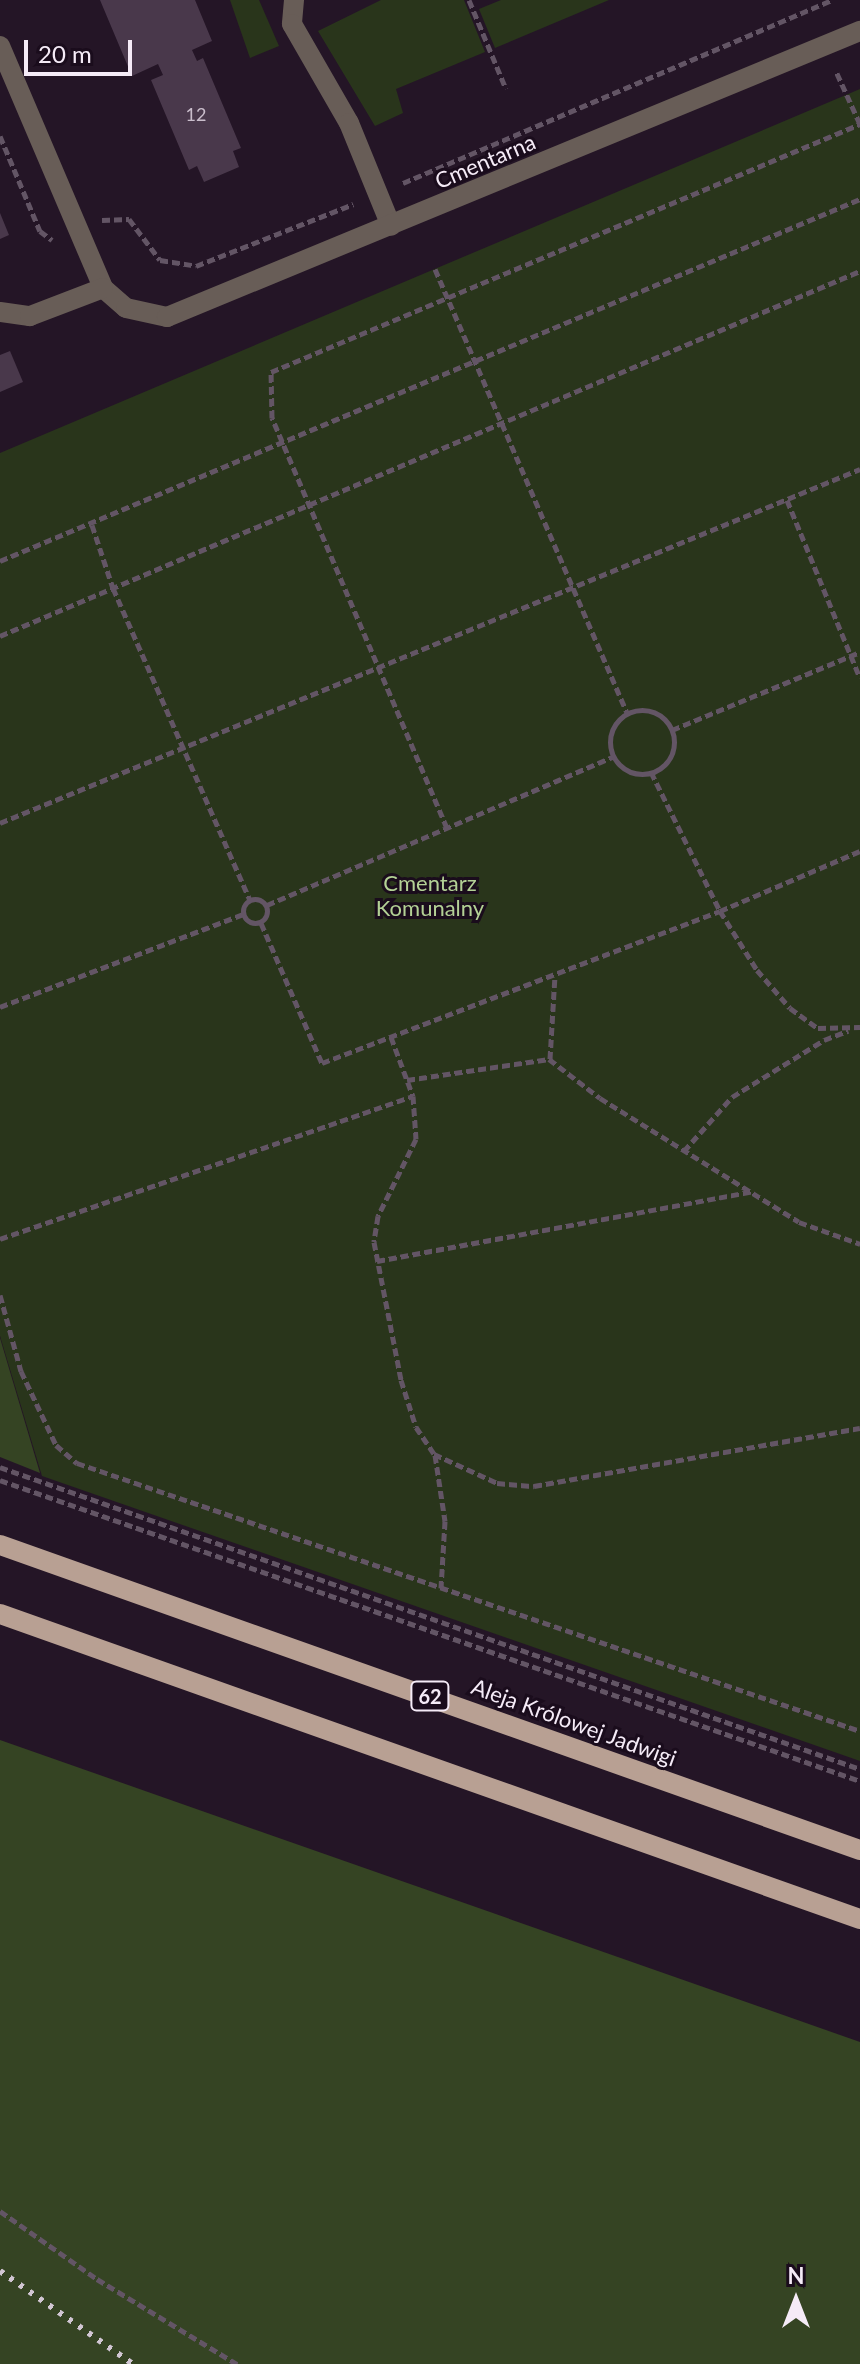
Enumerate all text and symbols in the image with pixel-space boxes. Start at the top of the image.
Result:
scale bar [28,24,136,74]
text: 20 m [38,39,92,68]
house number: 12 [186,103,206,125]
street label: Cmentarna [431,128,539,194]
park label: Cmentarz Komunalny [376,869,484,920]
street label: Aleja Królowej Jadwigi [468,1673,680,1771]
road number: 62 [410,1680,450,1712]
north arrow [756,2260,836,2340]
text: N [788,2262,804,2289]

